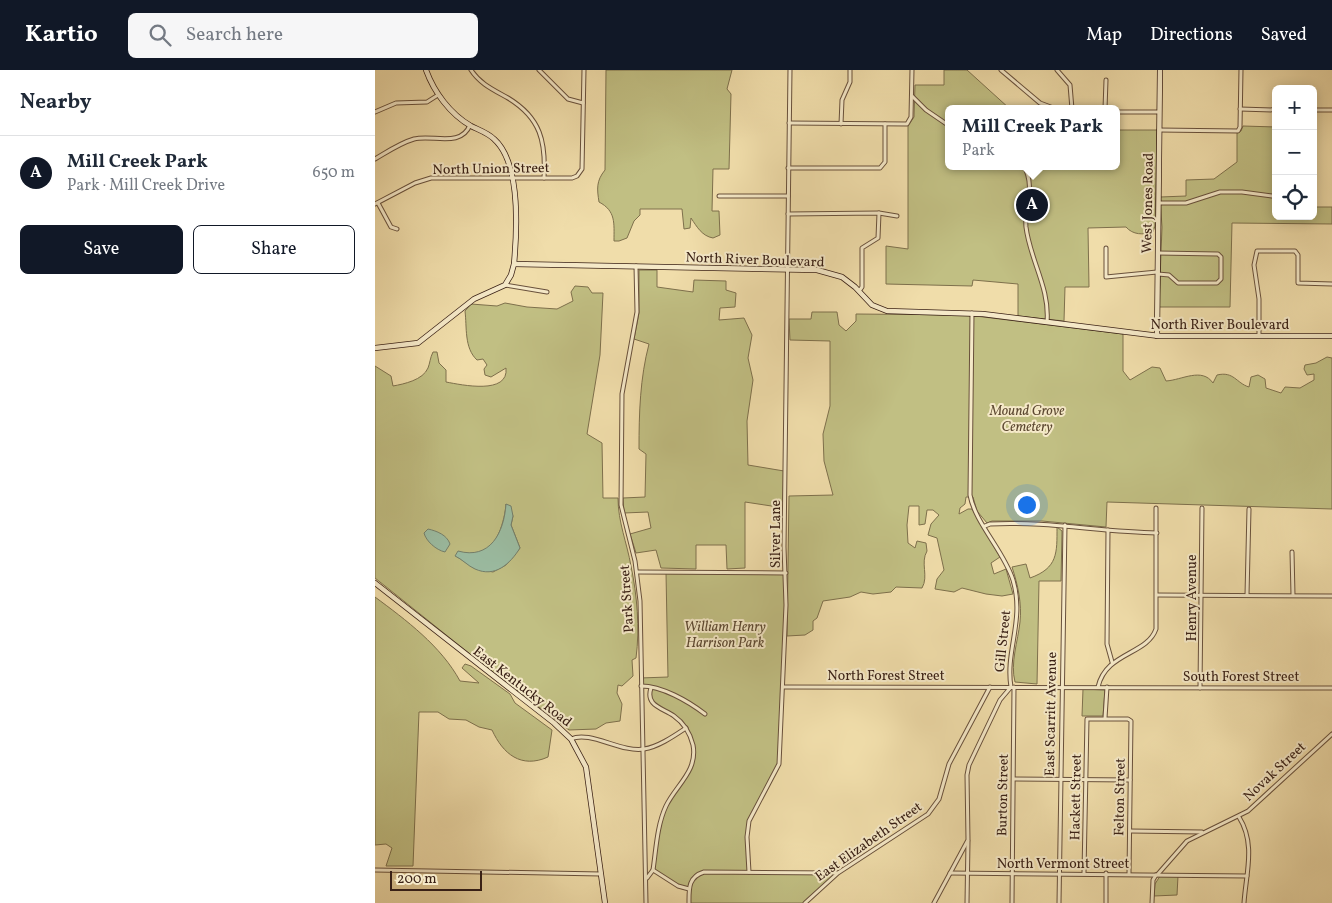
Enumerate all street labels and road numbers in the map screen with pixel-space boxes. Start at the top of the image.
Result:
street label: West Jones Road [1138,152,1159,254]
street label: North Union Street [432,159,550,180]
street label: North River Boulevard [685,249,825,272]
street label: North River Boulevard [1151,316,1290,335]
street label: Silver Lane [767,499,786,568]
street label: Henry Avenue [1183,554,1202,642]
street label: Park Street [616,564,639,634]
street label: Gill Street [991,609,1016,673]
street label: East Kentucky Road [469,642,576,732]
street label: East Scarritt Avenue [1041,651,1062,776]
street label: North Forest Street [827,667,945,686]
street label: South Forest Street [1183,668,1299,687]
street label: Novak Street [1240,738,1311,806]
street label: Hackett Street [1066,753,1087,841]
street label: Burton Street [993,754,1014,836]
street label: Felton Street [1110,758,1131,836]
street label: East Elizabeth Street [811,798,926,886]
street label: North Vermont Street [997,855,1129,874]

